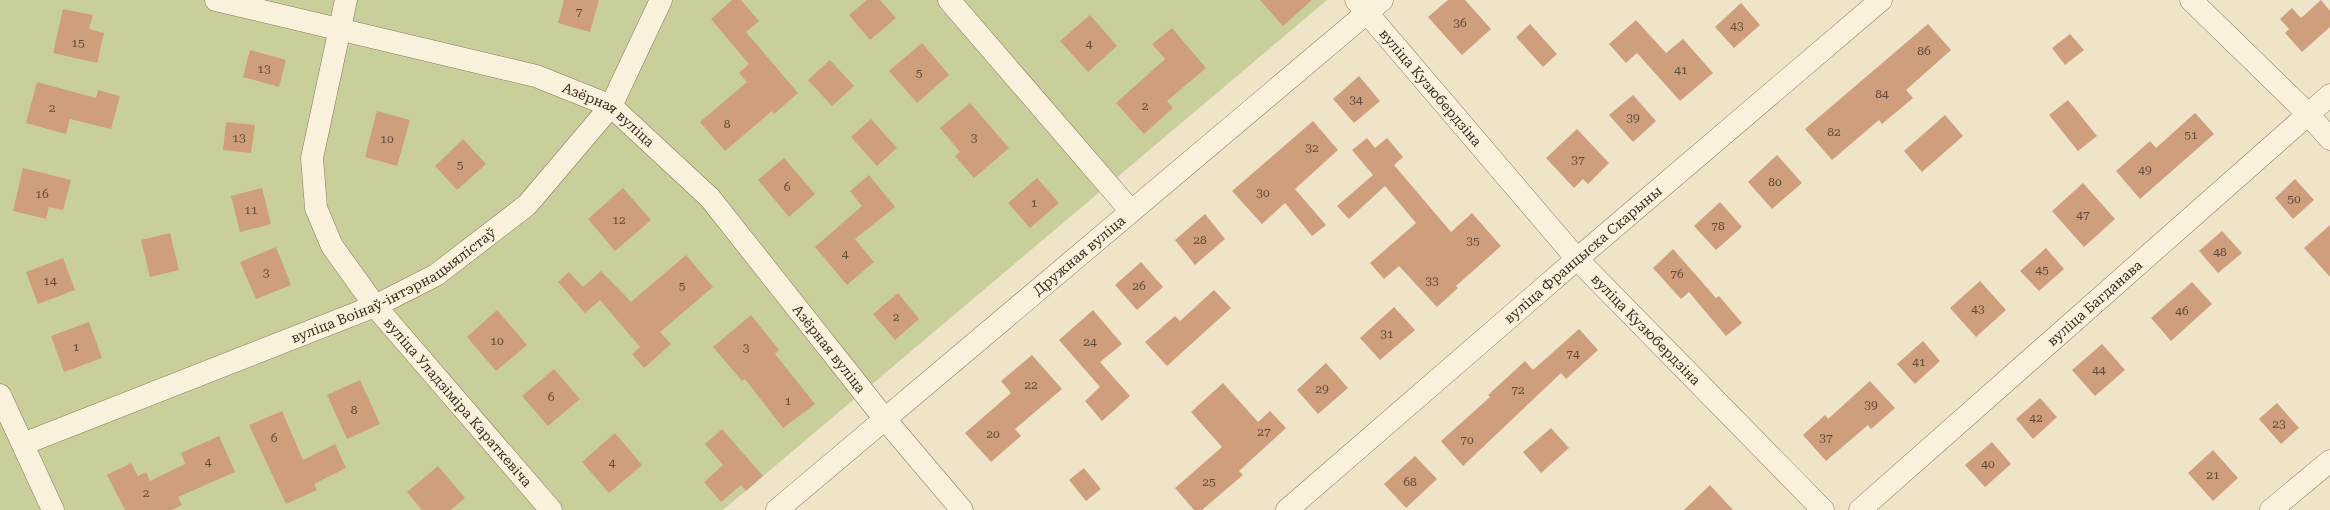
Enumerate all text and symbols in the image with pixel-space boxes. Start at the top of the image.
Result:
house number: 7 [576,5,583,19]
house number: 36 [1453,16,1467,30]
house number: 43 [1730,19,1744,33]
street label: вуліца Кузюбердзіна [1376,26,1485,150]
house number: 15 [71,36,85,50]
house number: 4 [1086,37,1093,51]
house number: 86 [1917,44,1931,58]
house number: 13 [257,62,271,76]
house number: 41 [1674,63,1688,77]
house number: 5 [916,66,923,80]
street label: Азёрная вуліца [560,79,658,150]
house number: 84 [1875,87,1889,101]
house number: 34 [1349,93,1363,107]
house number: 2 [1142,99,1149,113]
house number: 2 [49,101,56,115]
house number: 39 [1626,111,1640,125]
house number: 8 [724,117,731,131]
house number: 82 [1827,125,1841,139]
house number: 51 [2184,128,2198,142]
house number: 13 [232,131,246,145]
house number: 3 [971,131,978,145]
house number: 10 [380,132,394,146]
house number: 32 [1305,141,1319,155]
house number: 37 [1571,153,1585,167]
house number: 5 [457,158,464,172]
house number: 49 [2138,163,2152,177]
house number: 80 [1768,175,1782,189]
house number: 6 [784,180,791,194]
street label: вуліца Францыска Скарыны [1501,182,1665,326]
house number: 30 [1256,186,1270,200]
house number: 16 [35,187,49,201]
house number: 50 [2287,192,2301,206]
house number: 1 [1031,196,1038,210]
house number: 11 [244,203,258,217]
house number: 47 [2076,208,2090,222]
street label: Дружная вуліца [1030,212,1128,299]
house number: 12 [612,213,626,227]
house number: 78 [1711,219,1725,233]
street label: вуліца Воінаў-інтэрнацыялістаў [289,224,499,346]
house number: 28 [1193,233,1207,247]
house number: 35 [1466,234,1480,248]
house number: 48 [2213,245,2227,259]
house number: 4 [842,247,849,261]
street label: вуліца Багданава [2044,256,2146,349]
house number: 45 [2035,263,2049,277]
house number: 3 [263,266,270,280]
house number: 76 [1670,267,1684,281]
street label: вуліца Кузюбердзіна [1588,270,1704,389]
house number: 14 [43,274,57,288]
house number: 33 [1425,274,1439,288]
house number: 5 [679,279,686,293]
house number: 26 [1132,279,1146,293]
street label: Азёрная вуліца [789,301,869,396]
house number: 43 [1971,302,1985,316]
house number: 46 [2175,304,2189,318]
house number: 2 [893,310,900,324]
street label: вуліца Уладзіміра Караткевіча [381,314,536,490]
house number: 31 [1380,327,1394,341]
house number: 10 [490,334,504,348]
house number: 24 [1083,335,1097,349]
house number: 1 [73,340,80,354]
house number: 3 [743,341,750,355]
house number: 74 [1566,347,1580,361]
house number: 41 [1912,355,1926,369]
house number: 44 [2092,363,2106,377]
house number: 22 [1024,378,1038,392]
house number: 29 [1315,382,1329,396]
house number: 72 [1511,383,1525,397]
house number: 6 [548,390,555,404]
house number: 1 [785,394,792,408]
house number: 39 [1864,398,1878,412]
house number: 8 [351,403,358,417]
house number: 42 [2029,411,2043,425]
house number: 23 [2272,417,2286,431]
house number: 27 [1257,425,1271,439]
house number: 20 [986,427,1000,441]
house number: 6 [271,431,278,445]
house number: 37 [1819,431,1833,445]
house number: 70 [1460,433,1474,447]
house number: 4 [205,455,212,469]
house number: 4 [609,456,616,470]
house number: 40 [1981,457,1995,471]
house number: 21 [2206,468,2220,482]
house number: 25 [1202,475,1216,489]
house number: 68 [1403,475,1417,489]
house number: 2 [143,486,150,500]

